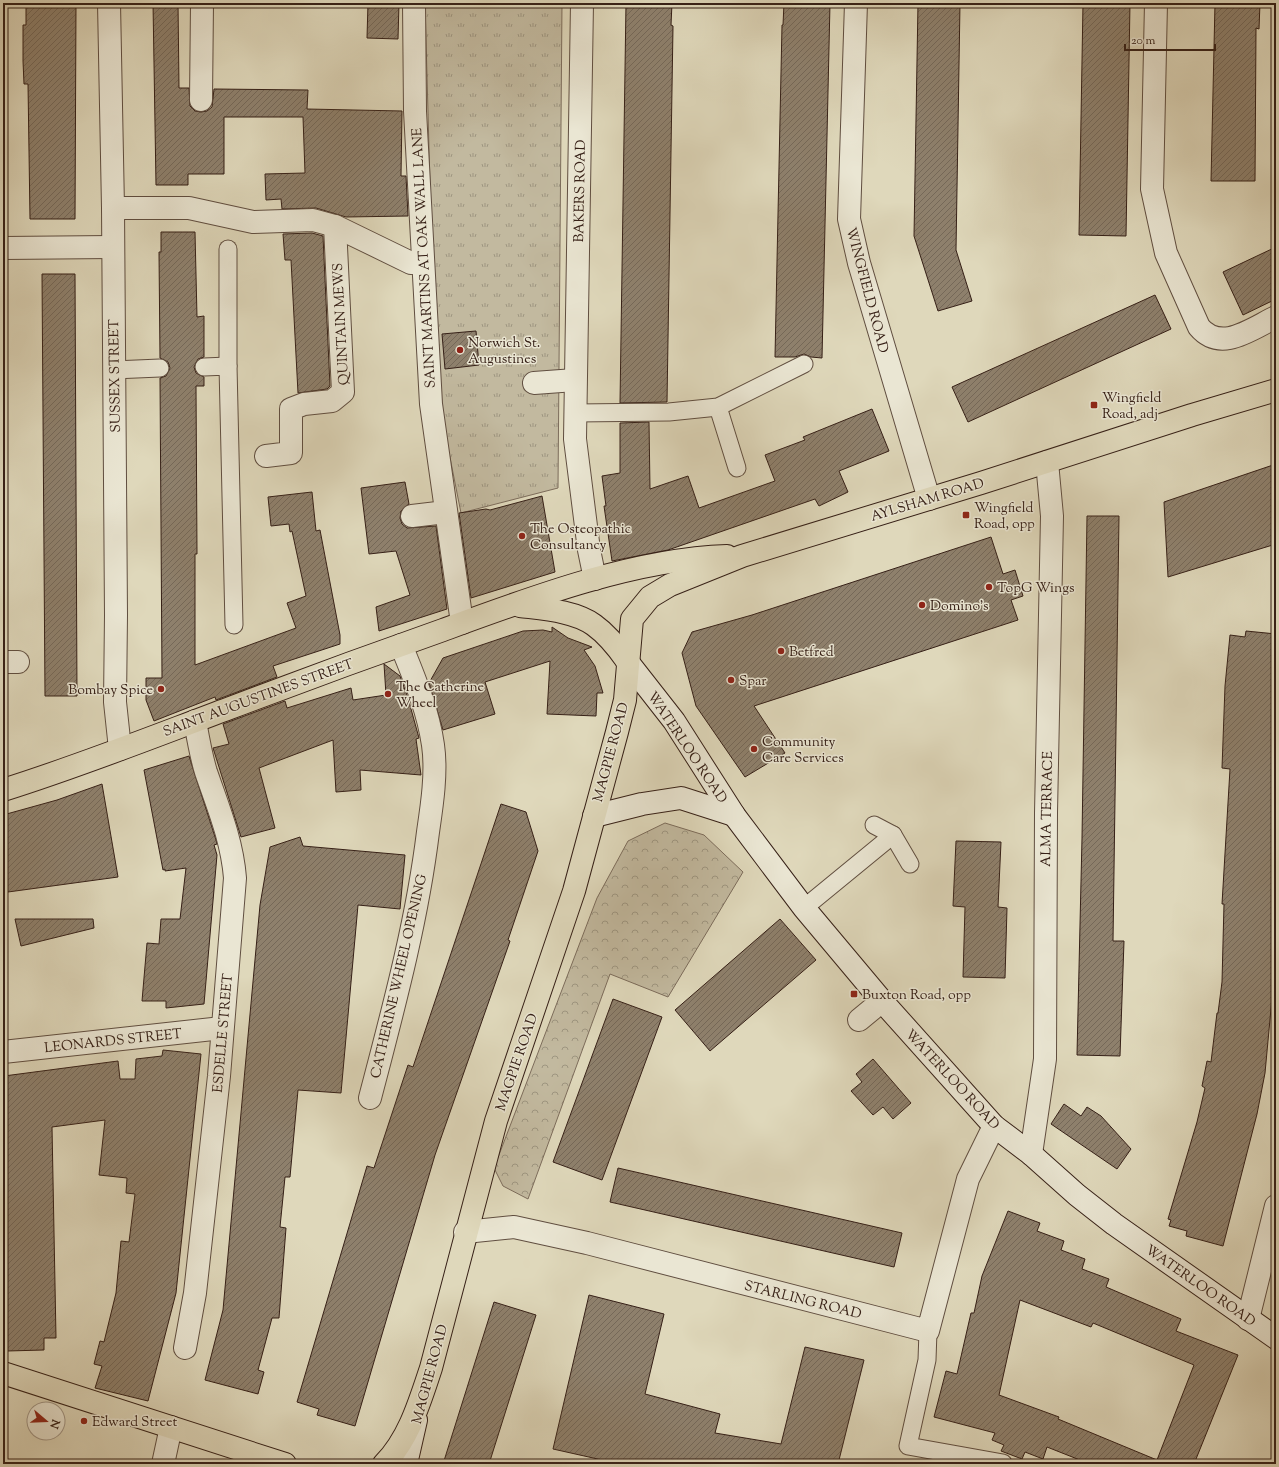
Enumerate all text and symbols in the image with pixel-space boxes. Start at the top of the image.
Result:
scale bar [1125,26,1215,52]
text: 20 m [1131,32,1156,50]
street label: SAINT MARTINS AT OAK WALL LANE [408,127,442,389]
street label: BAKERS ROAD [570,139,592,243]
street label: WINGFIELD ROAD [840,225,892,356]
street label: QUINTAIN MEWS [329,262,355,386]
street label: SUSSEX STREET [105,319,127,433]
place label: Norwich St. Augustines [468,334,540,370]
marker: Norwich St. Augustines [455,345,465,355]
place label: Wingfield Road, adj [1102,389,1161,425]
marker: Wingfield Road, adj [1089,400,1099,410]
street label: AYLSHAM ROAD [868,474,987,528]
place label: Wingfield Road, opp [974,499,1035,535]
marker: Wingfield Road, opp [961,510,971,520]
place label: The Osteopathic Consultancy [530,520,631,556]
marker: The Osteopathic Consultancy [517,531,527,541]
place label: TopG Wings [997,579,1075,599]
marker: TopG Wings [984,582,994,592]
place label: Domino's [930,597,988,617]
marker: Domino's [917,600,927,610]
place label: Betfred [789,643,834,663]
marker: Betfred [776,646,786,656]
street label: SAINT AUGUSTINES STREET [161,655,357,743]
place label: Spar [739,672,767,692]
marker: Spar [726,675,736,685]
place label: The Catherine Wheel [396,678,484,714]
place label: Bombay Spice [68,681,153,701]
marker: Bombay Spice [156,684,166,694]
street label: WATERLOO ROAD [642,688,731,808]
marker: The Catherine Wheel [383,689,393,699]
street label: MAGPIE ROAD [589,701,635,805]
place label: Community Care Services [762,733,844,769]
marker: Community Care Services [749,744,759,754]
street label: ALMA TERRACE [1037,750,1059,867]
street label: CATHERINE WHEEL OPENING [367,872,433,1081]
street label: ESDELLE STREET [209,973,239,1094]
place label: Buxton Road, opp [862,986,971,1006]
marker: Buxton Road, opp [849,989,859,999]
street label: MAGPIE ROAD [492,1011,544,1114]
street label: LEONARDS STREET [43,1025,183,1059]
street label: WATERLOO ROAD [900,1026,1003,1135]
street label: WATERLOO ROAD [1141,1241,1259,1332]
street label: STARLING ROAD [742,1277,863,1325]
street label: MAGPIE ROAD [408,1323,454,1427]
north arrow [26,1401,66,1441]
place label: Edward Street [92,1413,177,1433]
text: N [45,1416,64,1431]
marker: Edward Street [79,1416,89,1426]

